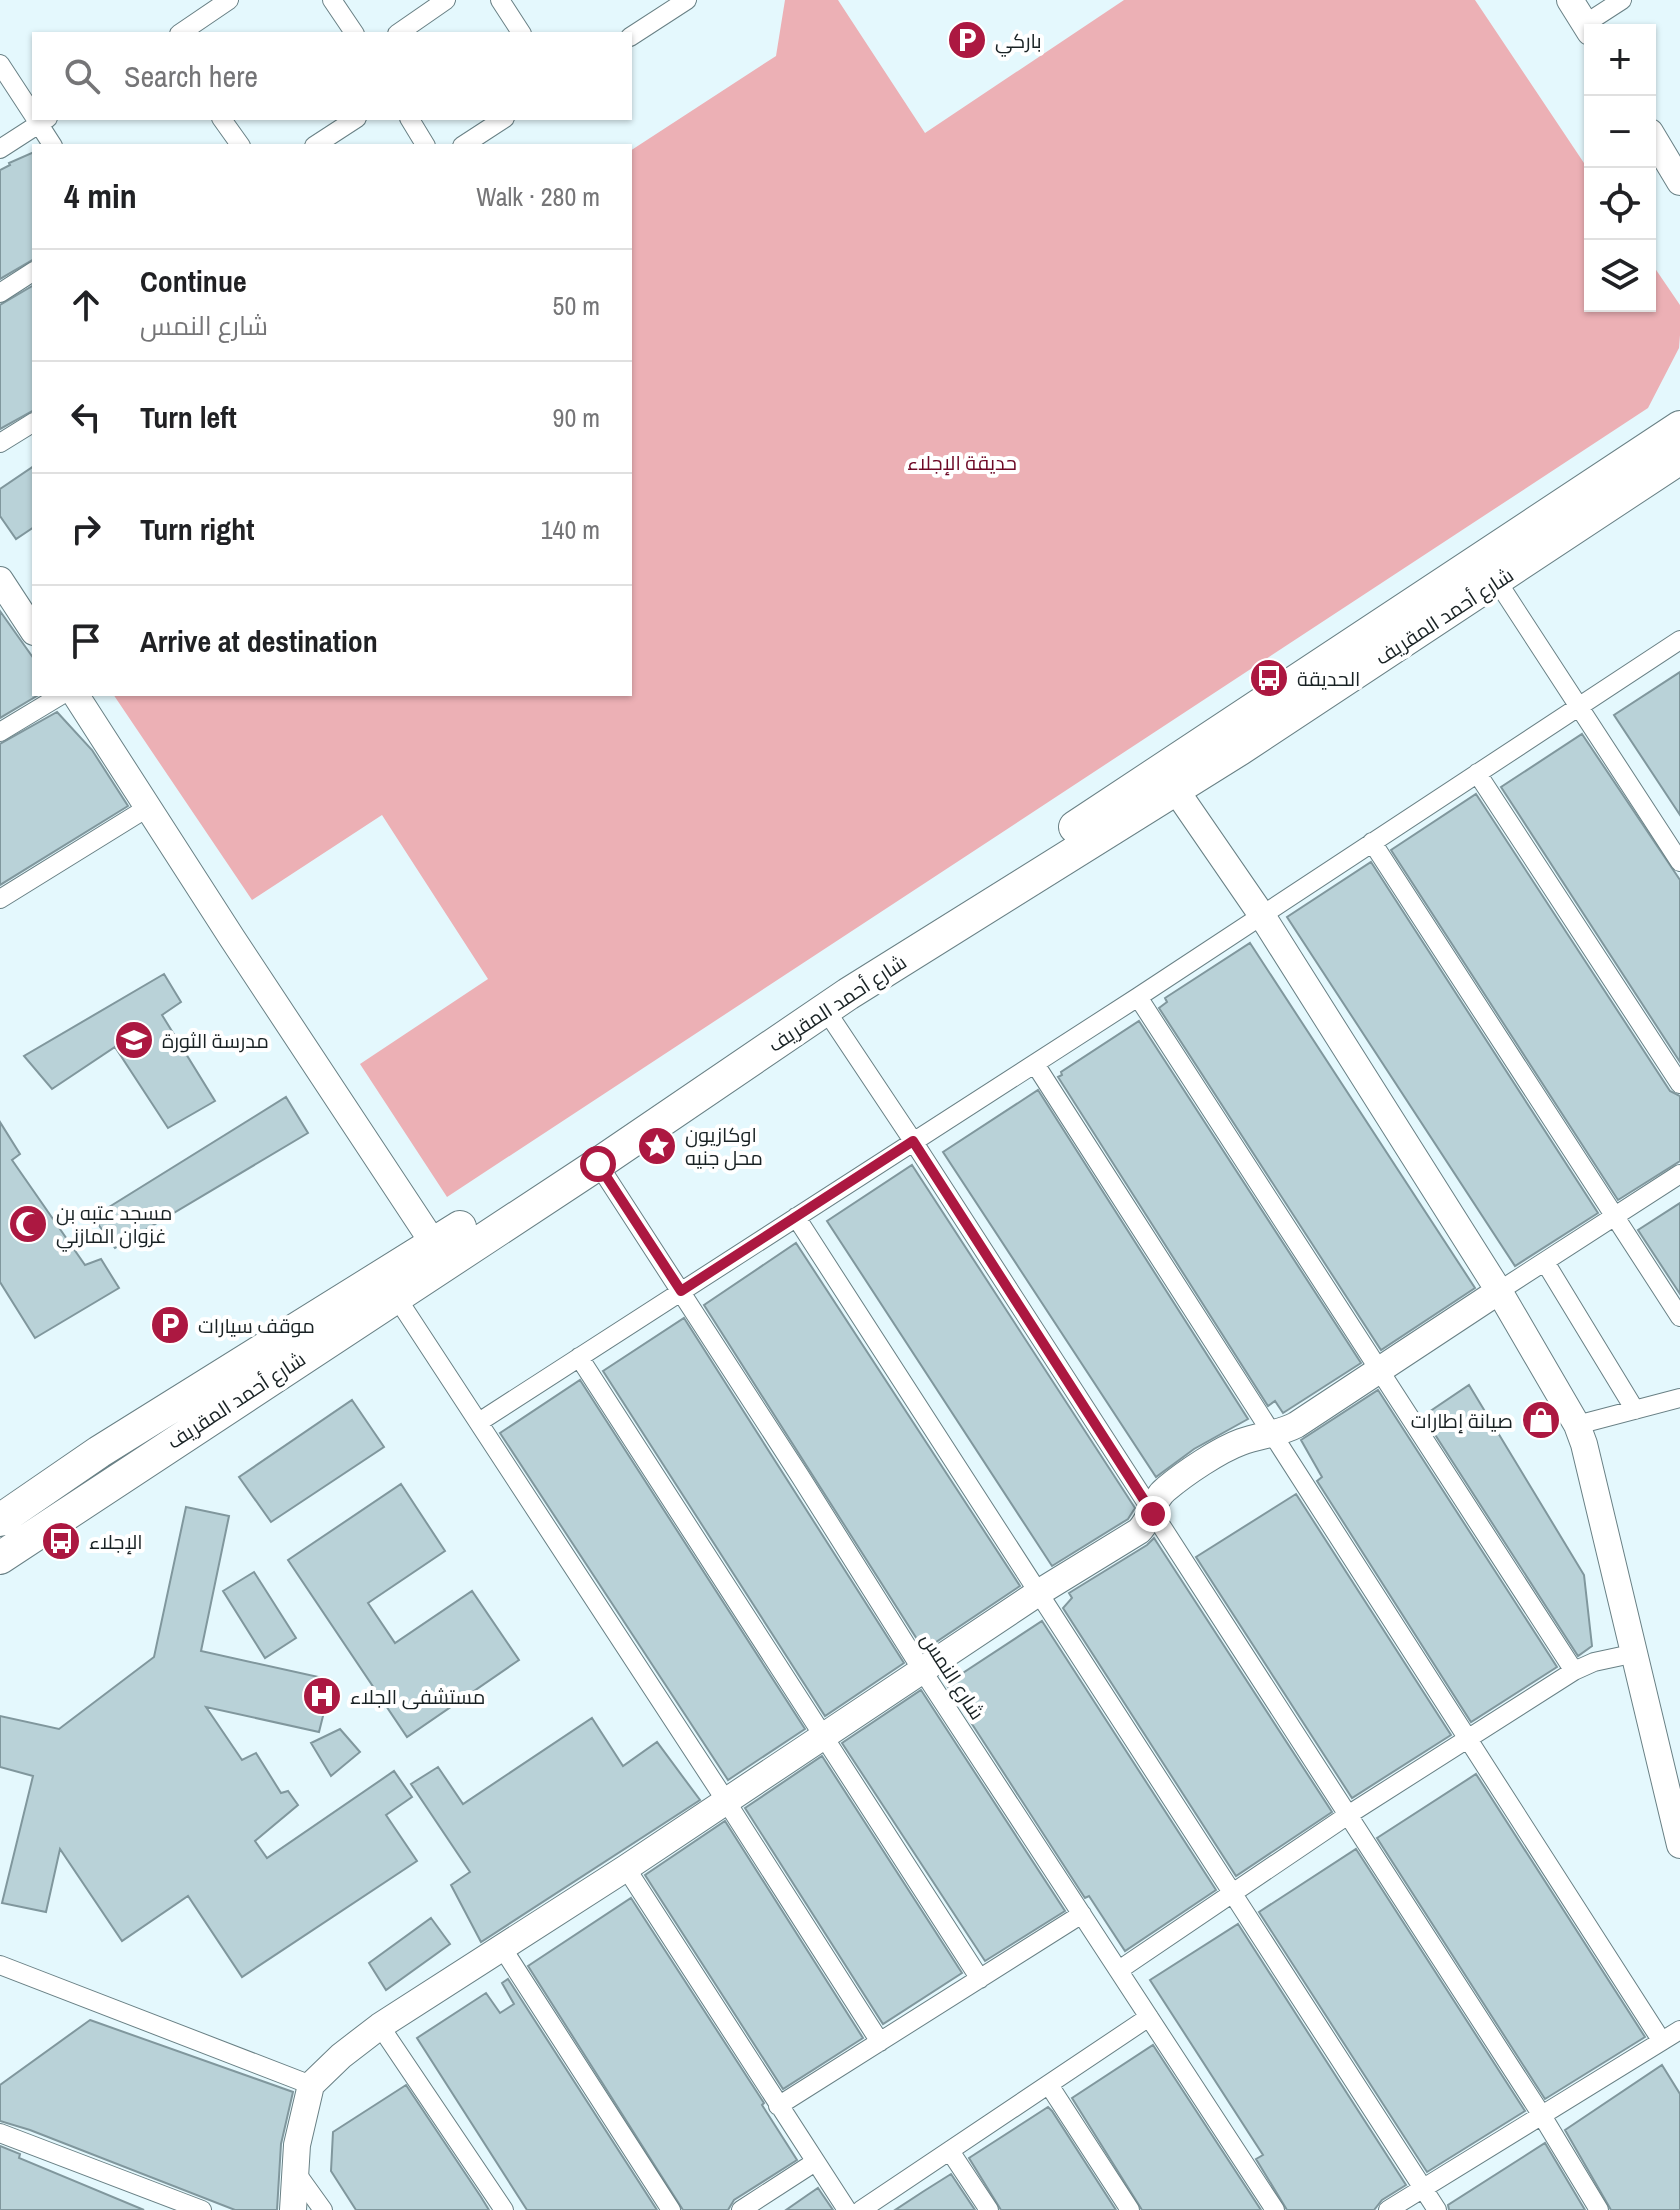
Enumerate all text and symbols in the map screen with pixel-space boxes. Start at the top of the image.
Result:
parking icon: باركي [946,19,988,61]
map controls [1584,24,1656,312]
button: + [1584,24,1656,96]
place label: باركي [995,27,1042,57]
search box [32,32,632,120]
icon: search [60,54,104,98]
text: Search here [124,56,258,96]
button: − [1584,96,1656,168]
button: locate [1584,168,1656,240]
text: 4 min [64,173,137,219]
text: Walk · 280 m [476,179,600,214]
button: layers [1584,240,1656,312]
text: Continue [140,261,247,301]
icon: ahead [64,283,108,327]
text: 50 m [553,288,600,323]
text: شارع النمس [140,308,268,343]
icon: left [64,395,108,439]
text: Turn left [140,397,237,437]
text: 90 m [553,400,600,435]
park label: حديقة الإجلاء [907,449,1017,476]
icon: right [64,507,108,551]
text: Turn right [140,509,254,549]
text: 140 m [541,512,600,547]
street label: شارع أحمد المقريف [1370,561,1519,672]
icon: arrive [64,619,108,663]
text: Arrive at destination [140,621,378,661]
bus stop icon: الحديقة [1248,657,1290,699]
place label: الحديقة [1297,665,1360,692]
street label: شارع أحمد المقريف [763,948,912,1059]
school or university icon: مدرسة الثورة [113,1019,155,1061]
place label: مدرسة الثورة [162,1027,269,1054]
place label: اوكازيون محل جنيه [685,1121,763,1171]
place icon: اوكازيون محل جنيه [636,1125,678,1167]
route start [580,1146,616,1182]
place label: مسجد عتبه بن غزوان المازني [56,1199,172,1252]
mosque icon: مسجد عتبه بن غزوان المازني [7,1203,49,1245]
parking icon: موقف سيارات [149,1304,191,1346]
place label: موقف سيارات [198,1312,315,1339]
street label: شارع أحمد المقريف [162,1345,311,1456]
shop icon: صيانة إطارات [1520,1399,1562,1441]
place label: صيانة إطارات [1411,1407,1513,1434]
route end [1135,1496,1171,1532]
bus stop icon: الإجلاء [40,1520,82,1562]
place label: الإجلاء [89,1528,143,1555]
street label: شارع النمس [914,1627,991,1725]
hospital icon: مستشفى الجلاء [301,1675,343,1717]
place label: مستشفى الجلاء [350,1683,485,1710]

